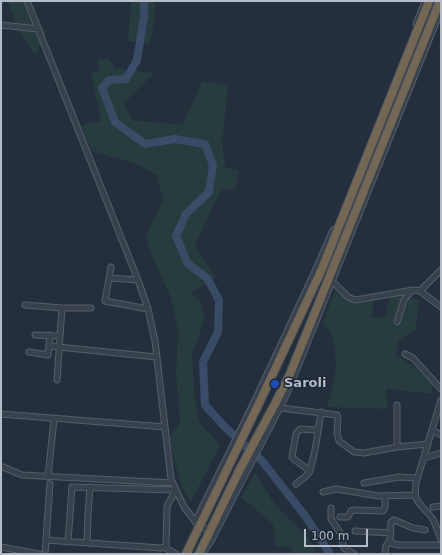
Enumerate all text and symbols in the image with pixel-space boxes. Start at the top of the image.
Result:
place label: Saroli [284,376,326,392]
marker: Saroli [269,378,281,390]
scale bar [306,521,370,547]
text: 100 m [311,529,349,543]

